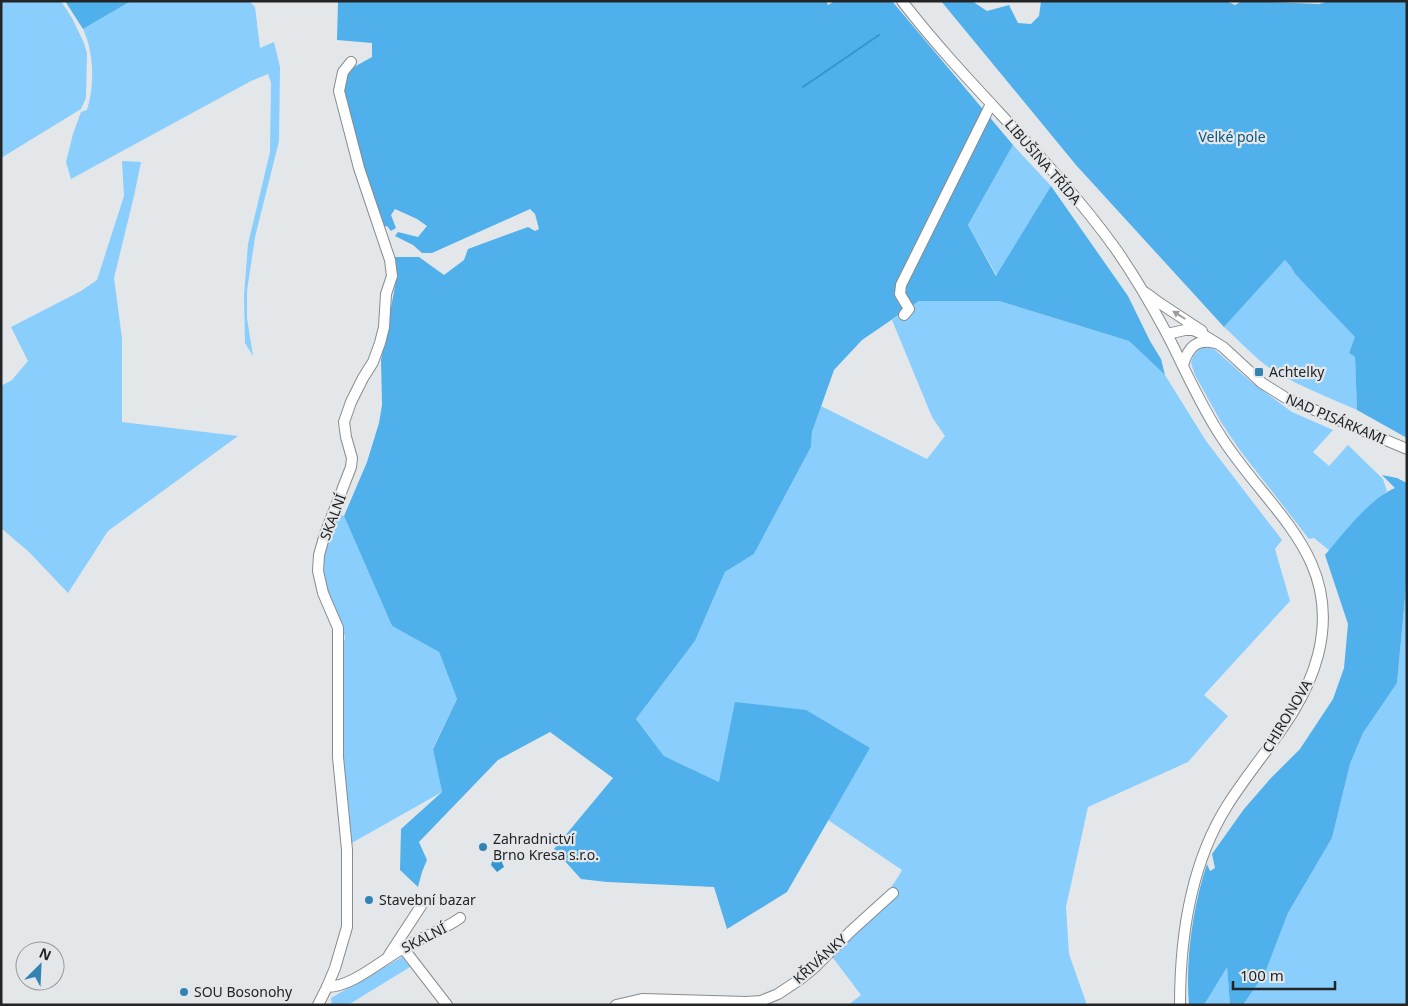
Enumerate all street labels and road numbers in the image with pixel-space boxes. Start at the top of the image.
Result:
street label: LIBUŠINA TŘÍDA [1001,115,1086,208]
street label: NAD PISÁRKAMI [1283,389,1389,448]
street label: SKALNÍ [315,491,350,543]
street label: CHIRONOVA [1257,676,1316,756]
street label: SKALNÍ [398,918,450,957]
street label: KŘIVÁNKY [789,929,851,988]

